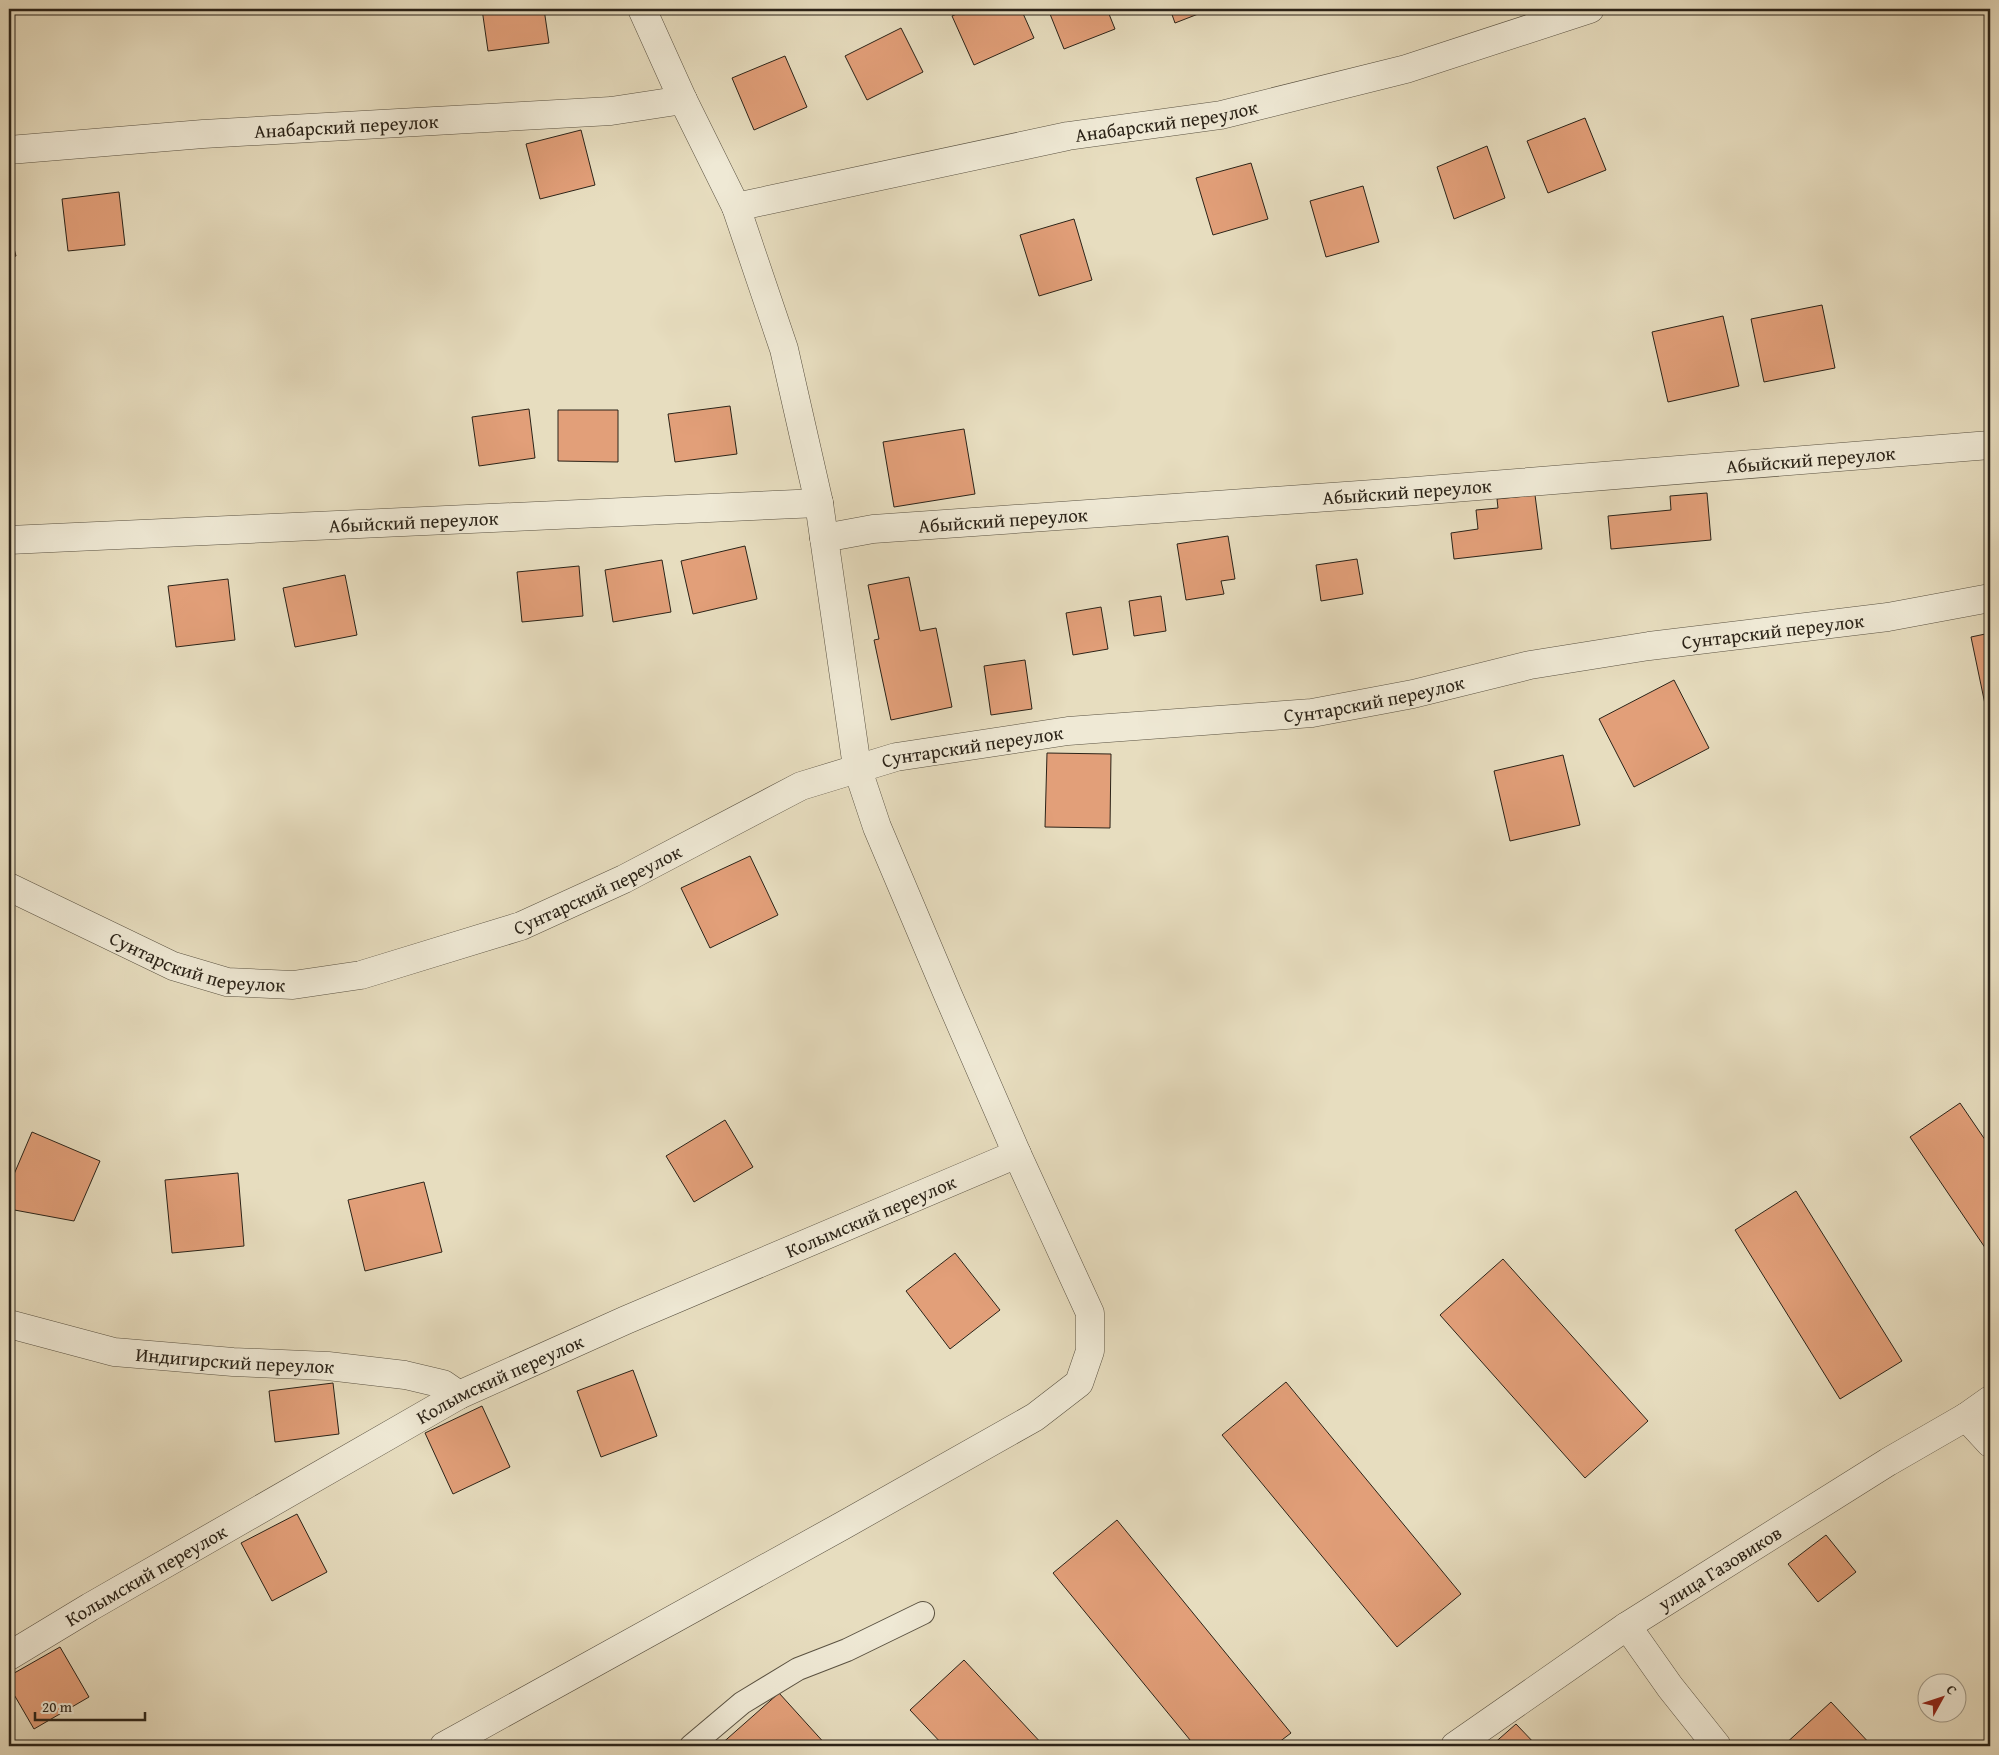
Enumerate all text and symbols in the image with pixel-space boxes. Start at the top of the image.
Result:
street label: Анабарский переулок [1073,92,1261,149]
street label: Анабарский переулок [253,107,439,145]
street label: Абыйский переулок [1725,439,1896,480]
street label: Абыйский переулок [1321,471,1493,512]
street label: Абыйский переулок [917,500,1089,540]
street label: Абыйский переулок [328,504,499,539]
street label: Сунтарский переулок [1680,606,1865,656]
street label: Сунтарский переулок [1283,668,1467,729]
street label: Сунтарский переулок [878,718,1065,775]
street label: Сунтарский переулок [510,837,686,941]
street label: Сунтарский переулок [105,924,286,999]
street label: Колымский переулок [781,1168,960,1265]
street label: Колымский переулок [411,1327,588,1431]
street label: Индигирский переулок [135,1340,336,1381]
street label: Колымский переулок [60,1517,232,1633]
street label: улица Газовиков [1651,1518,1787,1618]
north arrow [1916,1672,1966,1722]
text: С [1942,1680,1962,1699]
scale bar [35,1690,145,1722]
text: 20 m [42,1696,73,1717]

